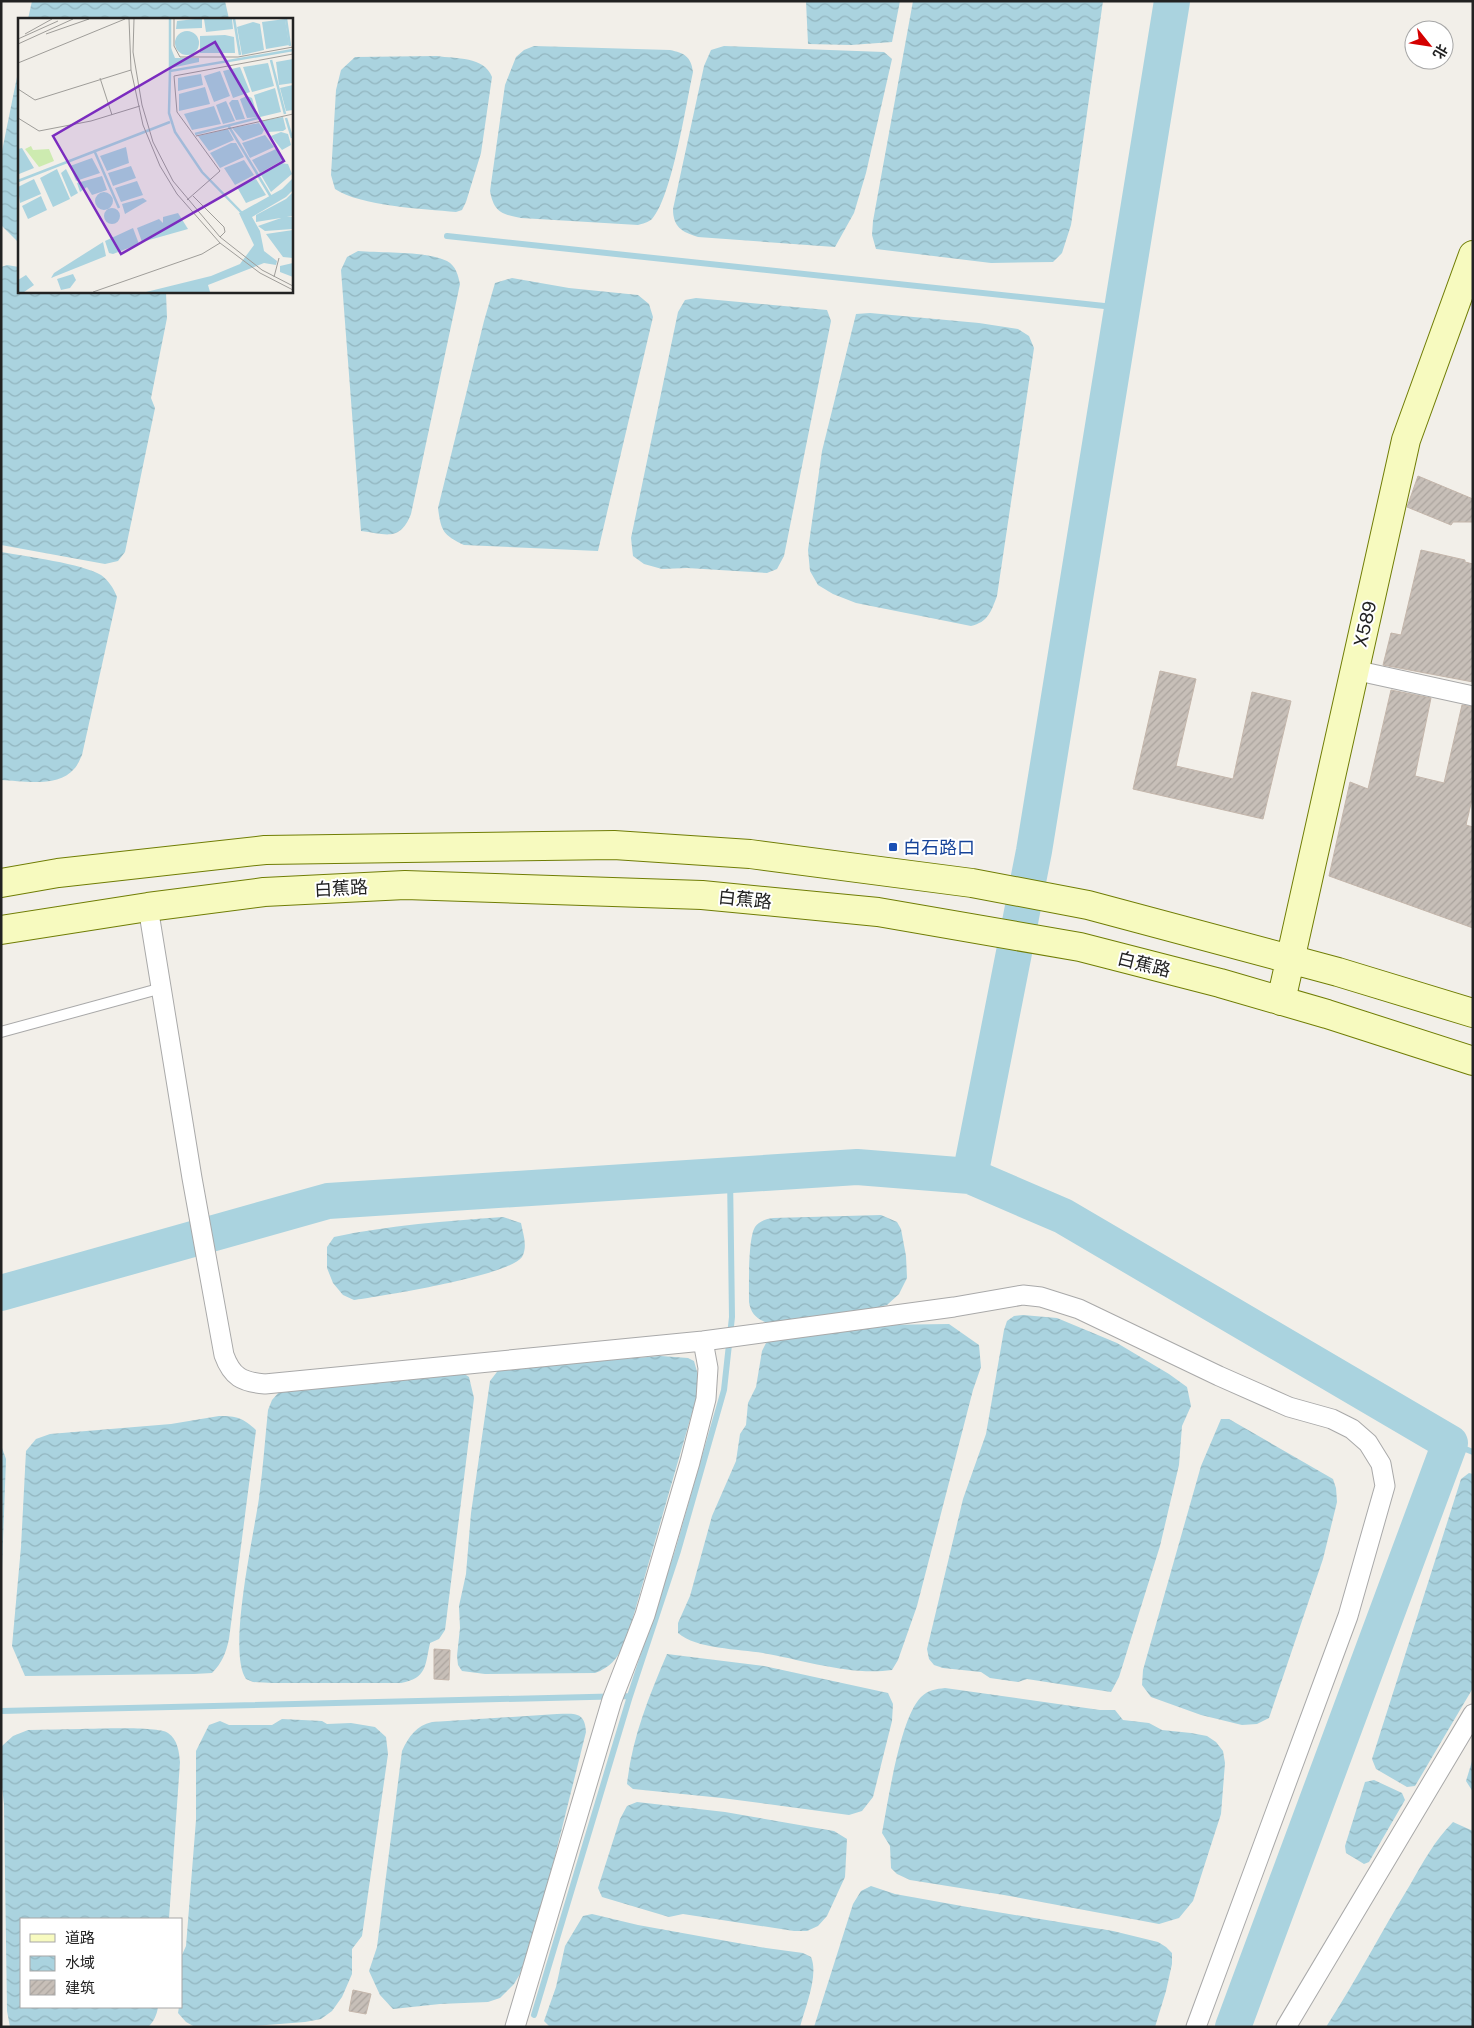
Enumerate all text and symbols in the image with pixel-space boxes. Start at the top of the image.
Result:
inset map [18,18,292,292]
north arrow [1404,20,1454,70]
text: 北 [1430,41,1451,62]
street label: X589 [1350,599,1380,649]
place label: 白石路口 [903,837,975,858]
marker: 白石路口 [887,841,899,853]
street label: 白蕉路 [313,876,369,900]
street label: 白蕉路 [717,886,773,912]
street label: 白蕉路 [1115,947,1173,981]
legend [20,1918,182,2008]
text: 道路 [65,1929,95,1946]
text: 水域 [65,1954,95,1971]
text: 建筑 [65,1979,95,1996]

